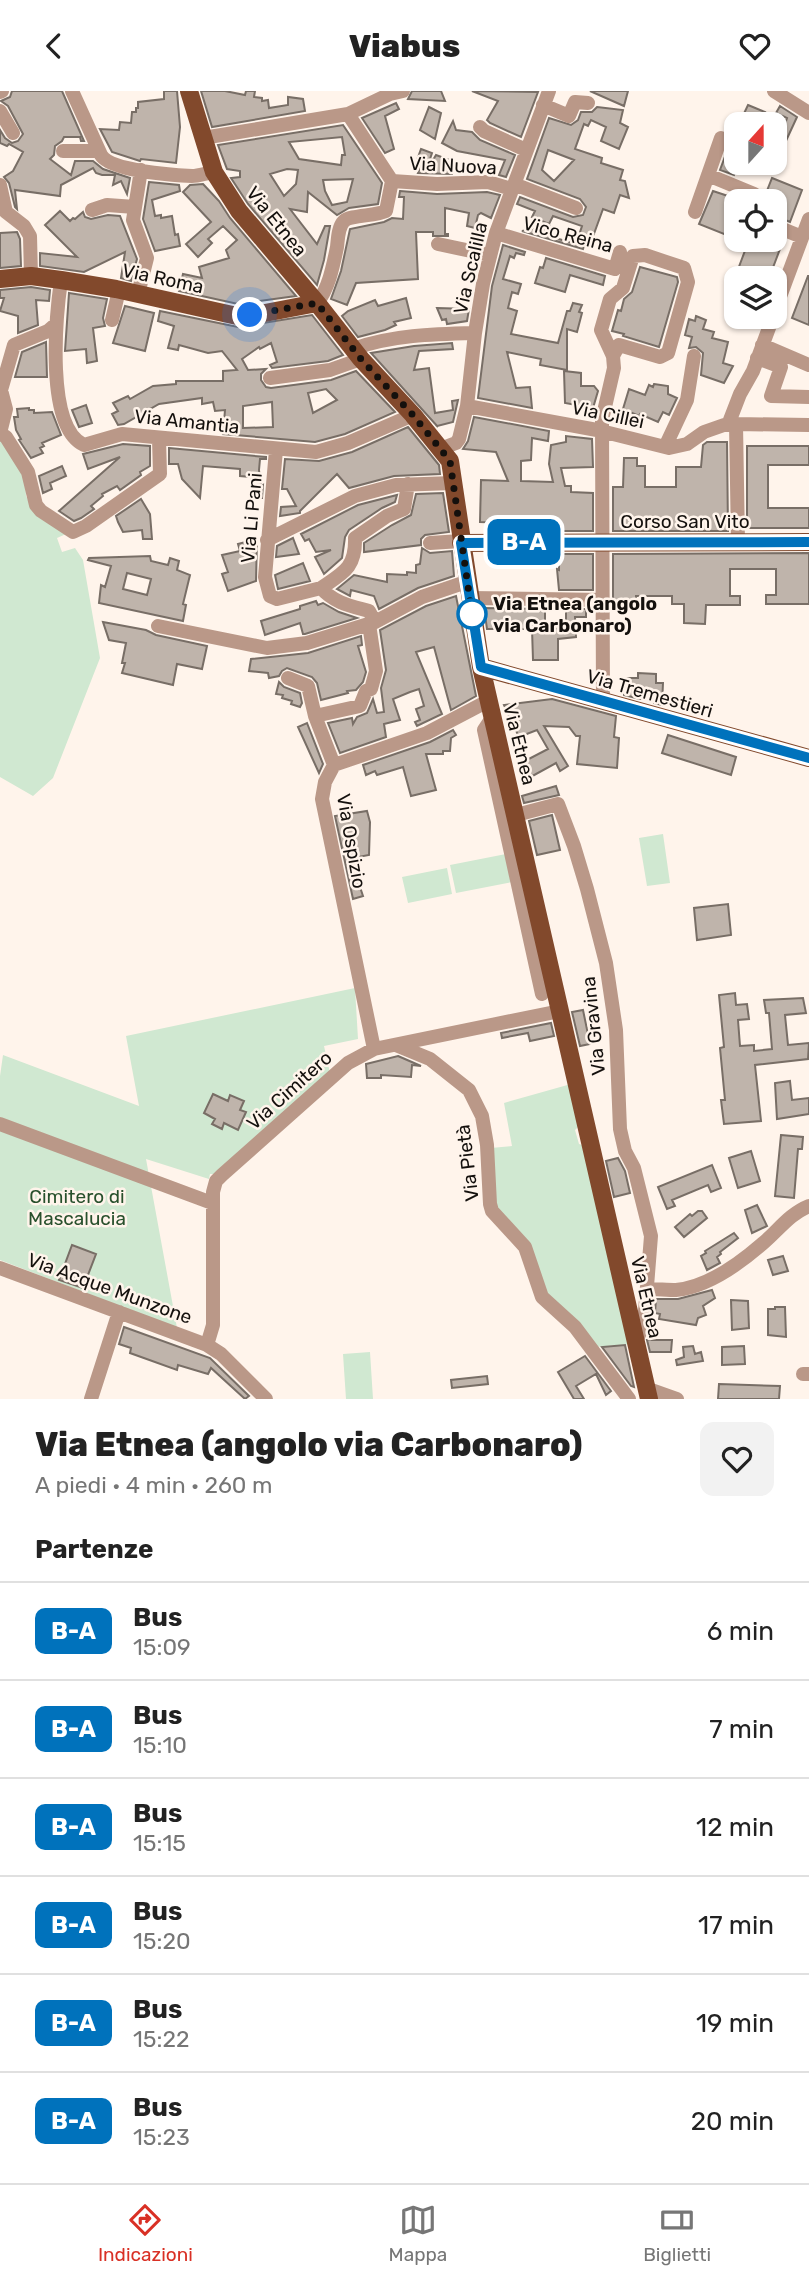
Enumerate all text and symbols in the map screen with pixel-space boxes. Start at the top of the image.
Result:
icon: back [35,27,73,65]
text: Viabus [349,27,460,65]
icon: heart [736,27,774,65]
north arrow [724,112,788,175]
map controls [724,112,787,329]
street label: Via Nuova [408,152,497,179]
street label: Via Etnea [241,182,312,261]
button: locate [724,189,787,252]
street label: Vico Reina [520,211,616,258]
street label: Via Scalilla [449,220,492,316]
street label: Via Roma [120,259,206,298]
button: layers [724,266,787,329]
your location [232,297,267,332]
street label: Via Cillei [569,396,646,433]
street label: Via Amantia [133,405,241,438]
street label: Via Li Pani [236,472,267,564]
street label: Corso San Vito [620,510,750,533]
line badge: B-A [484,519,564,565]
text: B-A [501,528,547,556]
place label: Via Etnea (angolo via Carbonaro) [493,592,657,637]
marker: Via Etnea (angolo via Carbonaro) [457,599,487,629]
street label: Via Tremestieri [584,664,716,723]
street label: Via Etnea [498,701,541,787]
street label: Via Ospizio [332,792,371,890]
street label: Via Gravina [577,975,610,1077]
street label: Via Cimitero [242,1046,337,1135]
street label: Via Pietà [451,1123,484,1203]
park label: Cimitero di Mascalucia [28,1185,126,1230]
street label: Via Acque Munzone [24,1248,195,1329]
street label: Via Etnea [626,1254,667,1340]
button: heart [700,1422,774,1496]
text: Via Etnea (angolo via Carbonaro) [35,1425,583,1464]
text: A piedi · 4 min · 260 m [35,1471,273,1499]
text: Partenze [35,1534,153,1565]
text: Bus [133,1602,182,1633]
text: 6 min [707,1616,774,1647]
text: B-A [51,1617,96,1645]
text: 15:09 [133,1633,191,1661]
text: Bus [133,1700,182,1731]
text: 7 min [709,1714,774,1745]
text: B-A [51,1715,96,1743]
text: 15:10 [133,1731,187,1759]
text: Bus [133,1798,182,1829]
text: 12 min [696,1812,774,1843]
text: B-A [51,1813,96,1841]
text: 15:15 [133,1829,186,1857]
text: Bus [133,1896,182,1927]
text: 17 min [698,1910,774,1941]
text: B-A [51,1911,96,1939]
text: 15:20 [133,1927,191,1955]
text: Bus [133,1994,182,2025]
text: 19 min [696,2008,774,2039]
text: B-A [51,2009,96,2037]
text: 15:22 [133,2025,189,2053]
text: Bus [133,2092,182,2123]
text: 20 min [691,2106,774,2137]
text: B-A [51,2107,96,2135]
text: 15:23 [133,2123,190,2151]
tab: Indicazioni [98,2201,193,2266]
tab: Mappa [389,2201,447,2266]
tab: Biglietti [643,2201,711,2266]

